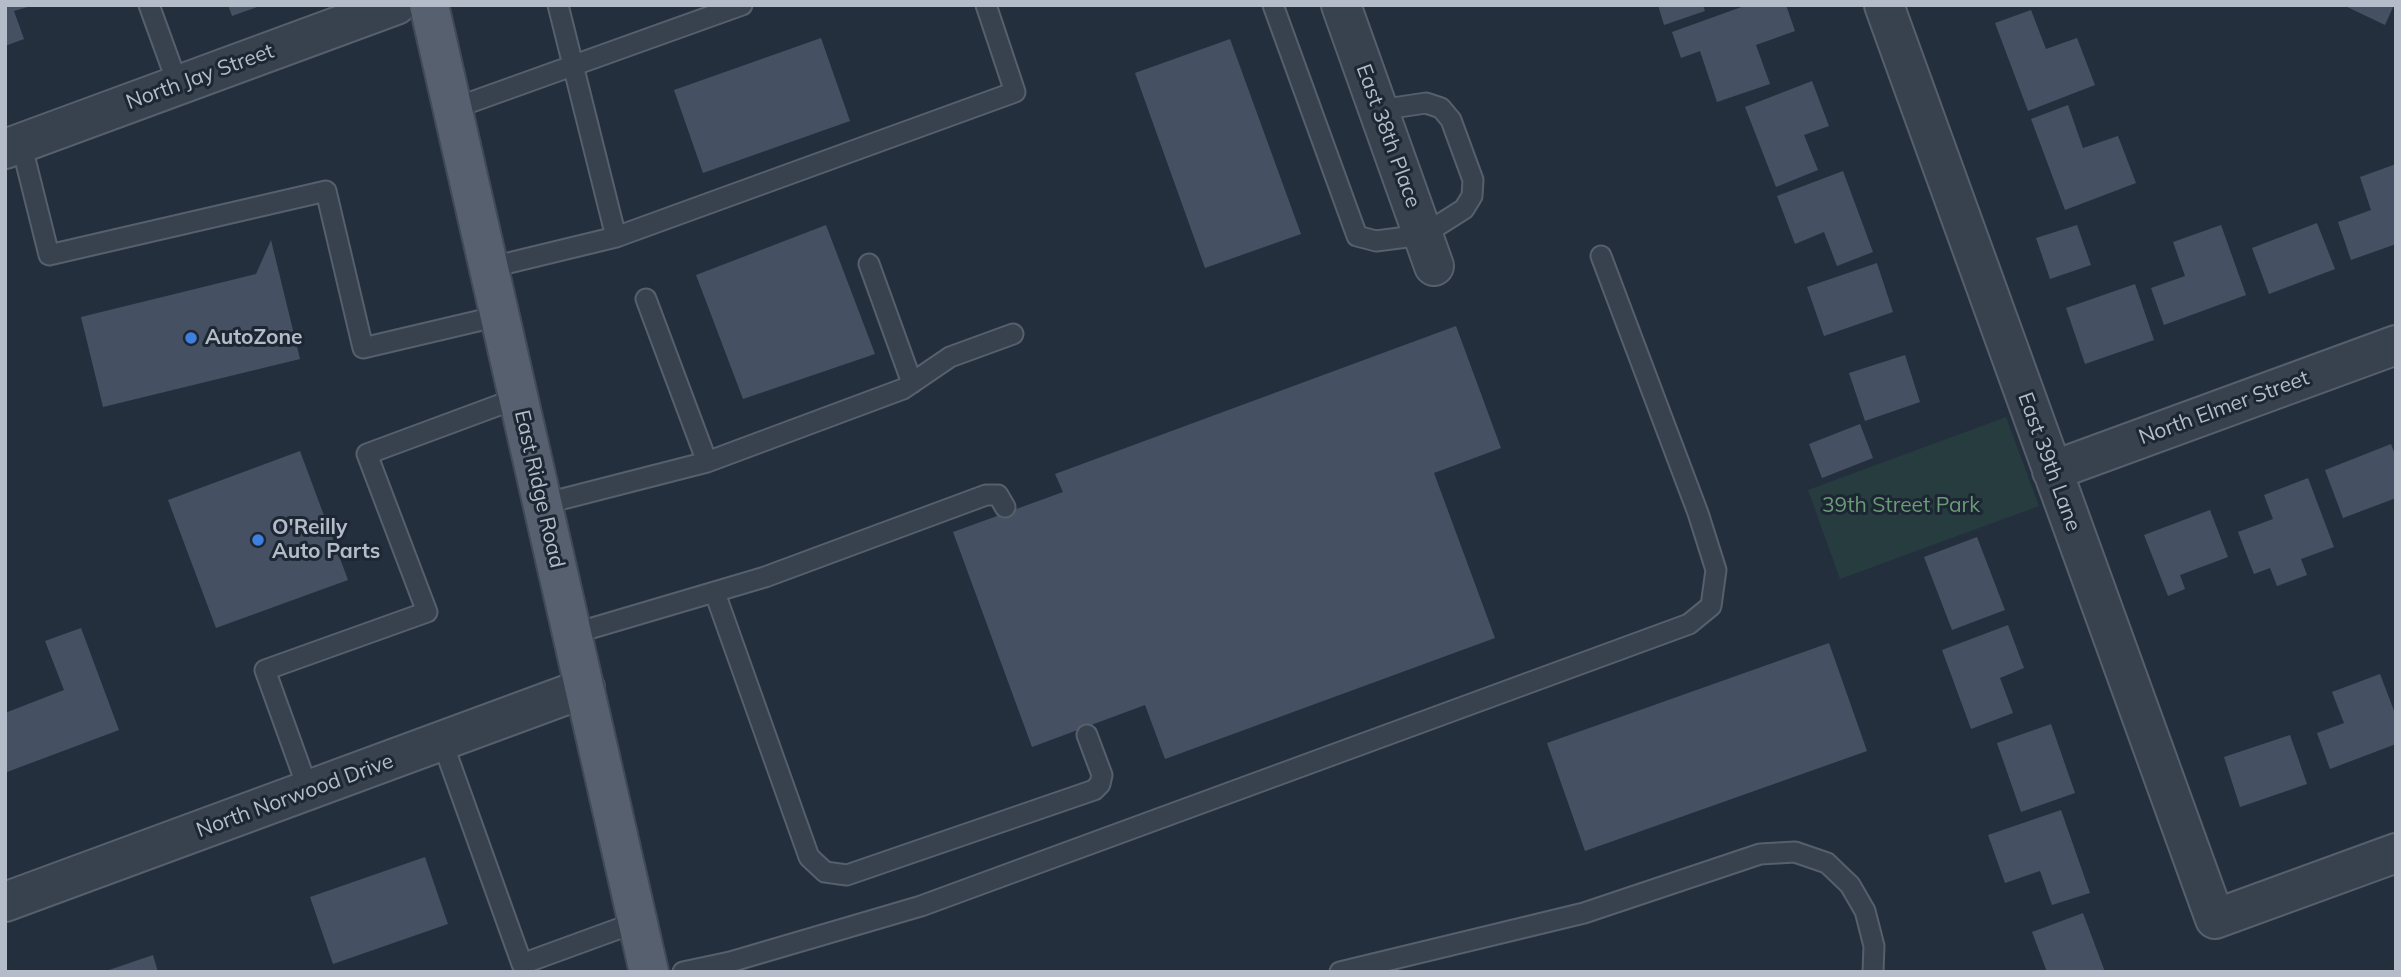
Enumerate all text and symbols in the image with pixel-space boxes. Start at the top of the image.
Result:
street label: North Jay Street [123,39,277,115]
street label: East 38th Place [1350,61,1426,211]
place label: AutoZone [205,325,303,351]
marker: AutoZone [183,330,199,346]
street label: North Elmer Street [2135,365,2313,451]
street label: East 39th Lane [2012,389,2086,535]
street label: East Ridge Road [509,408,569,570]
park label: 39th Street Park [1822,493,1980,519]
place label: O'Reilly Auto Parts [272,515,380,565]
marker: O'Reilly Auto Parts [250,532,266,548]
street label: North Norwood Drive [193,749,397,843]

